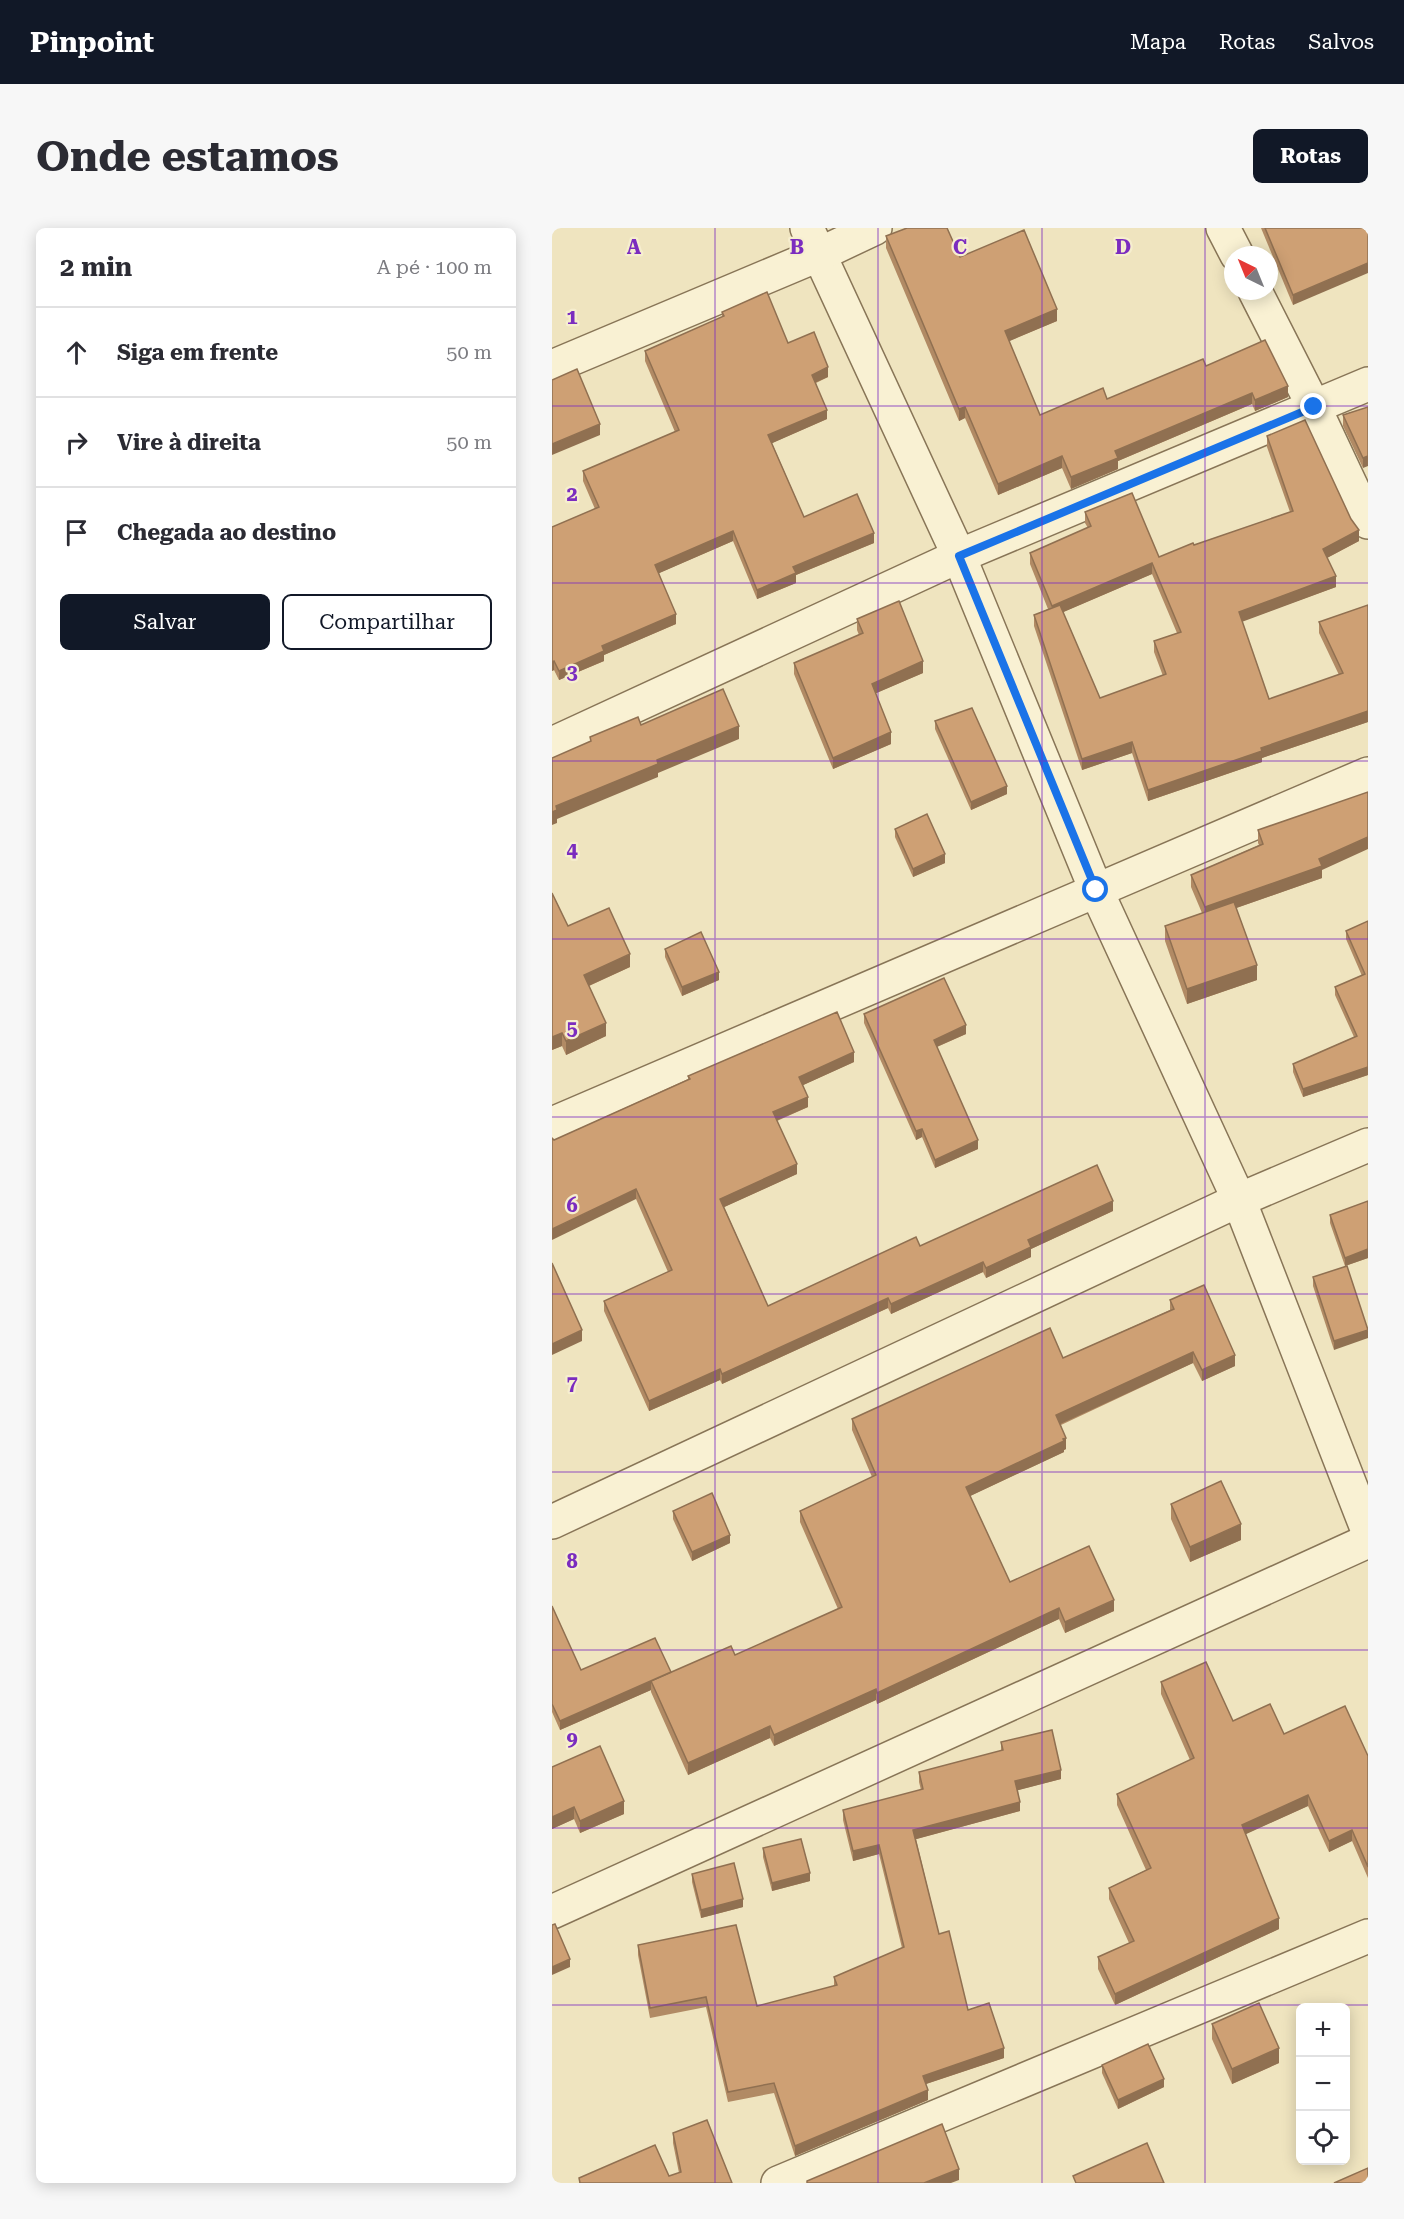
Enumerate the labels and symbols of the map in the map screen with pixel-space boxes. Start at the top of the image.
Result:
text: A [627,235,642,259]
text: B [790,235,804,259]
text: C [953,235,967,259]
text: D [1115,235,1131,259]
north arrow [1224,246,1278,300]
text: 1 [566,305,578,329]
route end [1300,393,1326,419]
text: 2 [566,482,578,506]
text: 3 [566,660,578,684]
text: 4 [566,838,578,862]
route start [1082,876,1108,902]
text: 5 [566,1016,578,1040]
text: 6 [566,1193,578,1217]
text: 7 [566,1371,578,1395]
text: 8 [566,1549,578,1573]
text: 9 [566,1727,578,1751]

